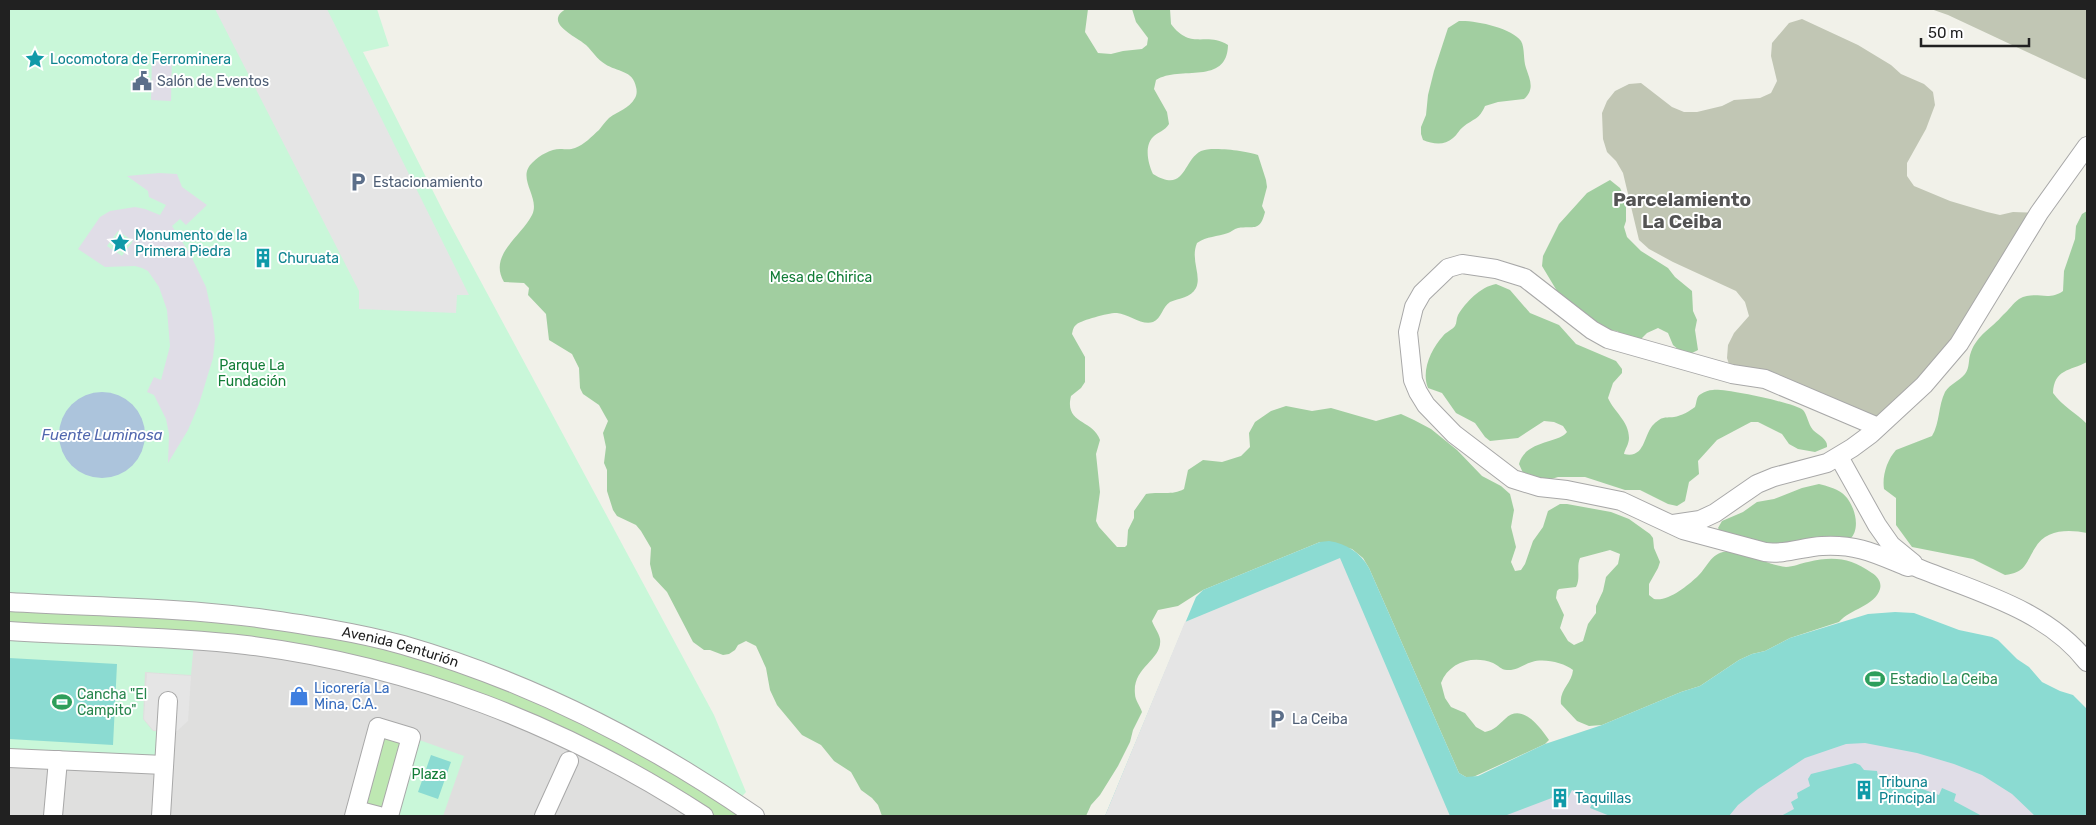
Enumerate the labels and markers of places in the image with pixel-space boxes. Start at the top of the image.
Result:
place icon: Locomotora de Ferrominera [24,48,46,70]
place label: Locomotora de Ferrominera [50,51,231,68]
public building icon: Salón de Eventos [131,70,153,92]
place label: Salón de Eventos [157,73,269,90]
parking icon: Estacionamiento [347,171,369,193]
place label: Estacionamiento [373,174,483,191]
place label: Monumento de la Primera Piedra [135,227,247,260]
place icon: Monumento de la Primera Piedra [109,232,131,254]
building icon: Churuata [252,247,274,269]
place label: Churuata [278,250,339,267]
sports icon: Estadio La Ceiba [1864,668,1886,690]
place label: Estadio La Ceiba [1890,671,1998,688]
place label: Licorería La Mina, C.A. [314,680,390,713]
shop icon: Licorería La Mina, C.A. [288,685,310,707]
place label: Cancha "El Campito" [77,686,147,719]
sports icon: Cancha "El Campito" [51,691,73,713]
parking icon: La Ceiba [1266,708,1288,730]
place label: La Ceiba [1292,711,1348,728]
place label: Tribuna Principal [1879,774,1936,807]
building icon: Tribuna Principal [1853,779,1875,801]
building icon: Taquillas [1549,787,1571,809]
place label: Taquillas [1575,790,1631,807]

